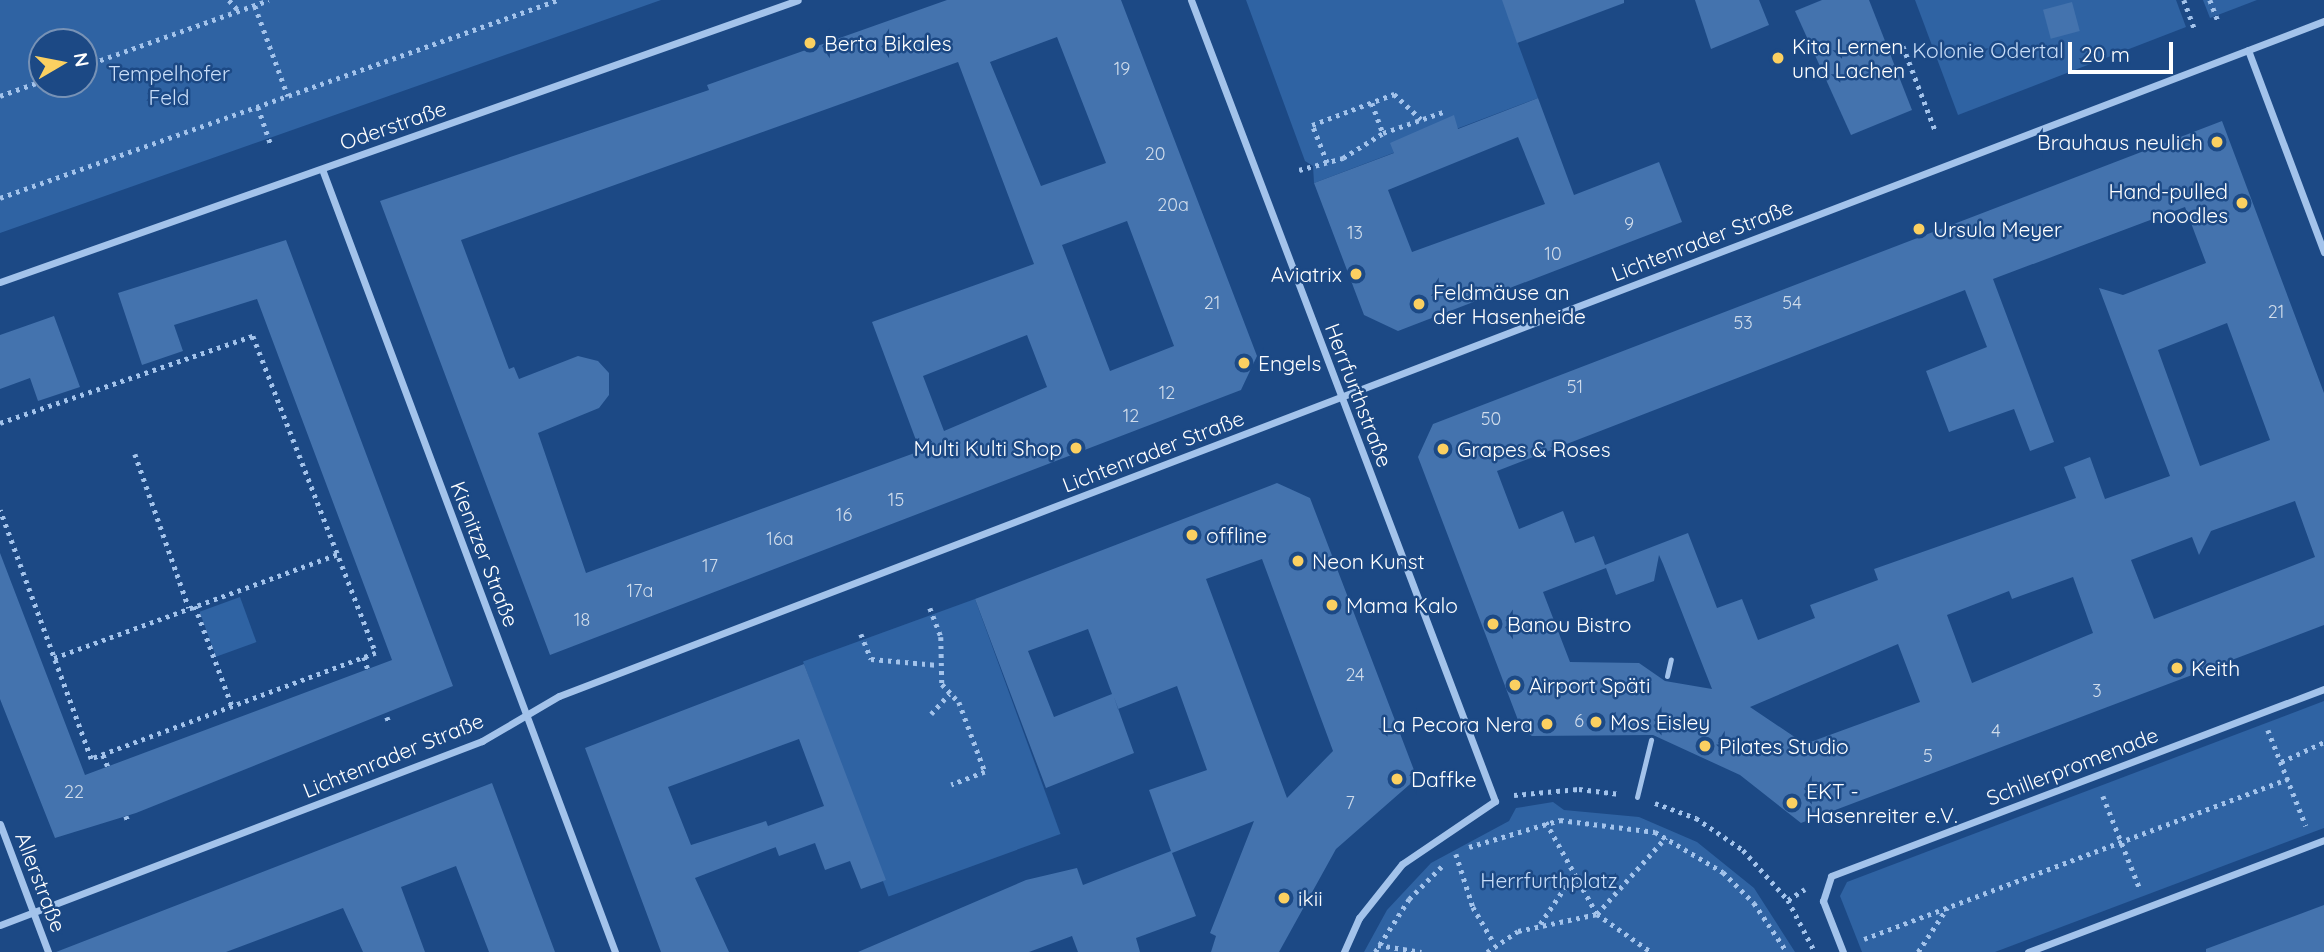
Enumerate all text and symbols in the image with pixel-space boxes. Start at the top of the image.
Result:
north arrow [28,28,98,98]
scale bar [2072,28,2177,72]
place label: Berta Bikales [824,30,952,56]
place label: Kita Lernen und Lachen [1792,33,1905,83]
marker: Berta Bikales [802,35,818,51]
park label: Kolonie Odertal [1912,37,2064,63]
text: 20 m [2081,41,2130,67]
marker: Kita Lernen und Lachen [1770,50,1786,66]
text: N [69,51,95,69]
house number: 19 [1114,58,1130,80]
park label: Tempelhofer Feld [108,60,230,110]
street label: Oderstraße [336,95,450,155]
place label: Brauhaus neulich [2037,129,2203,155]
marker: Brauhaus neulich [2209,134,2225,150]
house number: 20 [1145,143,1165,165]
place label: Hand-pulled noodles [2108,178,2228,228]
house number: 20a [1157,194,1189,216]
street label: Lichtenrader Straße [1608,194,1796,286]
marker: Hand-pulled noodles [2234,195,2250,211]
house number: 9 [1624,213,1634,235]
place label: Ursula Meyer [1933,216,2062,242]
marker: Ursula Meyer [1911,221,1927,237]
house number: 13 [1347,222,1363,244]
house number: 10 [1544,243,1562,265]
place label: Aviatrix [1271,261,1342,287]
marker: Aviatrix [1348,266,1364,282]
place label: Feldmäuse an der Hasenheide [1433,279,1586,329]
house number: 21 [1204,292,1220,314]
house number: 54 [1782,292,1802,314]
marker: Feldmäuse an der Hasenheide [1411,296,1427,312]
house number: 21 [2268,301,2284,323]
house number: 53 [1733,312,1753,334]
street label: Herrfurthstraße [1320,320,1398,470]
place label: Engels [1258,350,1321,376]
marker: Engels [1236,355,1252,371]
house number: 51 [1567,376,1583,398]
house number: 12 [1159,382,1175,404]
street label: Lichtenrader Straße [1059,405,1247,497]
house number: 12 [1123,405,1139,427]
house number: 50 [1481,408,1501,430]
place label: Multi Kulti Shop [913,435,1062,461]
place label: Grapes & Roses [1457,436,1611,462]
marker: Multi Kulti Shop [1068,440,1084,456]
marker: Grapes & Roses [1435,441,1451,457]
street label: Kienitzer Straße [446,478,524,630]
house number: 15 [888,489,904,511]
house number: 16 [836,504,852,526]
place label: offline [1206,522,1267,548]
marker: offline [1184,527,1200,543]
house number: 16a [766,528,794,550]
place label: Neon Kunst [1312,548,1425,574]
marker: Neon Kunst [1290,553,1306,569]
house number: 17 [702,555,718,577]
house number: 17a [627,580,653,602]
place label: Mama Kalo [1346,592,1458,618]
marker: Mama Kalo [1324,597,1340,613]
house number: 18 [574,609,590,631]
place label: Banou Bistro [1507,611,1631,637]
marker: Banou Bistro [1485,616,1501,632]
place label: Keith [2191,655,2240,681]
marker: Keith [2169,660,2185,676]
house number: 24 [1345,664,1365,686]
place label: Airport Späti [1529,672,1650,698]
marker: Airport Späti [1507,677,1523,693]
house number: 3 [2092,680,2102,702]
street label: Lichtenrader Straße [299,707,487,803]
place label: Mos Eisley [1610,709,1710,735]
house number: 6 [1574,710,1584,732]
place label: La Pecora Nera [1382,711,1533,737]
marker: Mos Eisley [1588,714,1604,730]
marker: La Pecora Nera [1539,716,1555,732]
house number: 4 [1991,720,2001,742]
street label: Schillerpromenade [1983,722,2161,810]
place label: Pilates Studio [1719,733,1849,759]
marker: Pilates Studio [1697,738,1713,754]
house number: 5 [1923,745,1933,767]
place label: Daffke [1411,766,1477,792]
marker: Daffke [1389,771,1405,787]
place label: EKT - Hasenreiter e.V. [1806,778,1958,828]
house number: 22 [64,781,84,803]
house number: 7 [1345,792,1355,814]
marker: EKT - Hasenreiter e.V. [1784,795,1800,811]
street label: Allerstraße [10,828,72,936]
park label: Herrfurthplatz [1480,867,1618,893]
place label: ikii [1298,885,1323,911]
marker: ikii [1276,890,1292,906]

